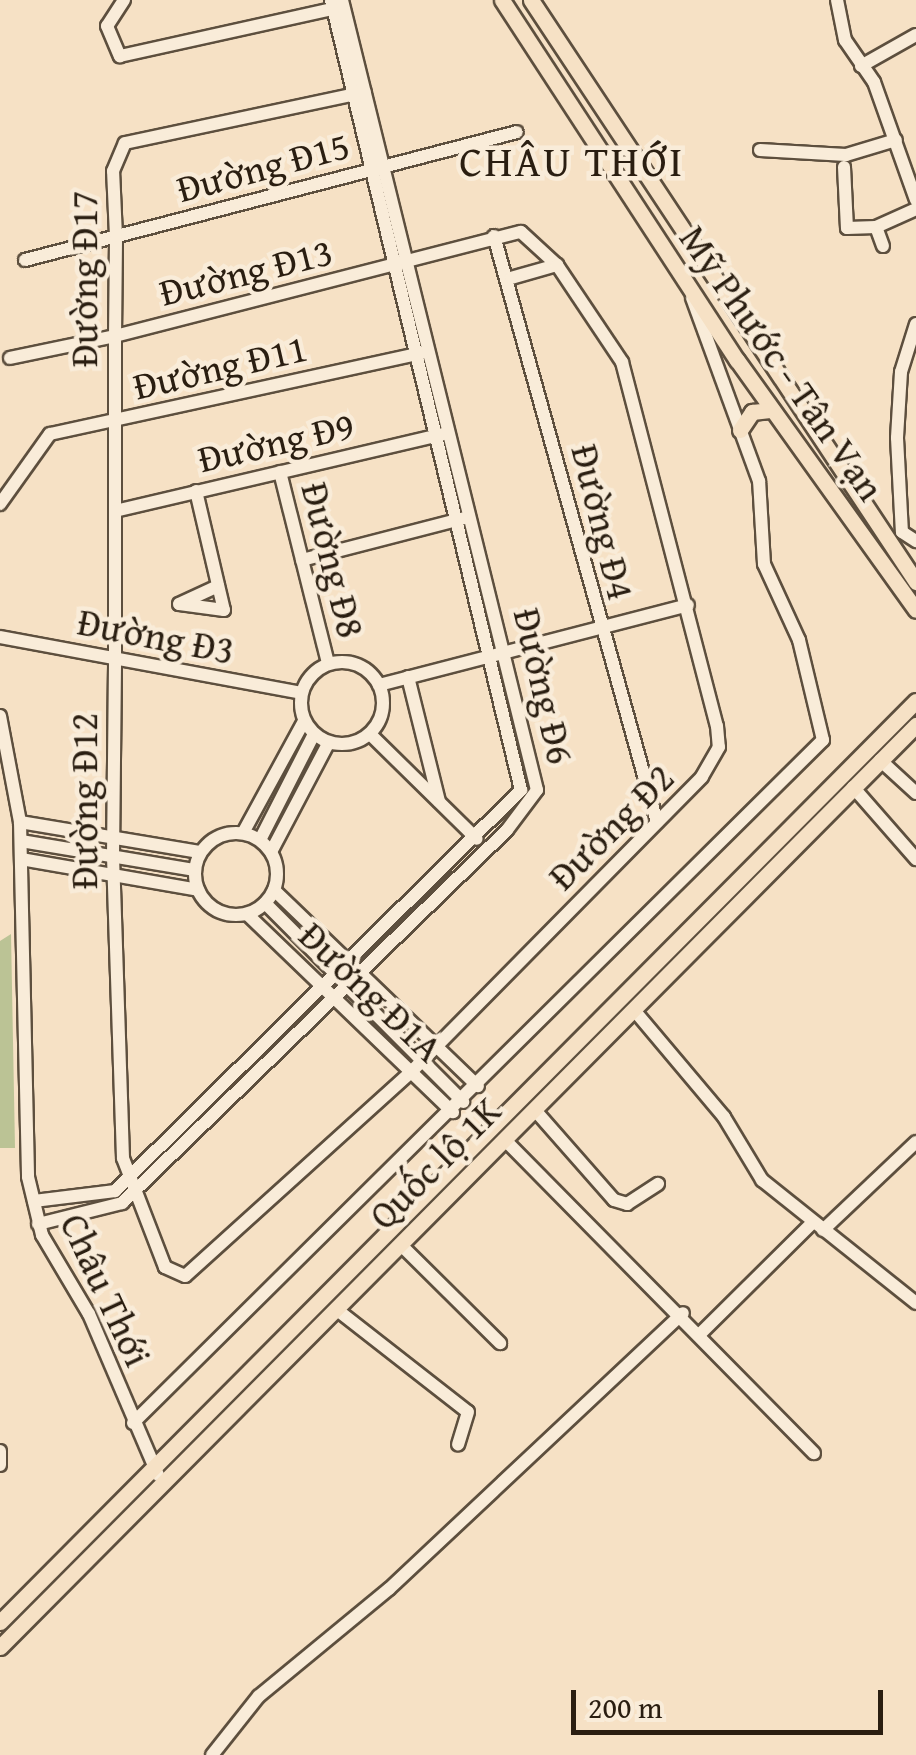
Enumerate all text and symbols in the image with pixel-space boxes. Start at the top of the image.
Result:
street label: Đường Đ15 [172,122,354,212]
district label: CHÂU THỚI [459,136,685,186]
street label: Đường Đ17 [61,191,107,367]
street label: Mỹ Phước - Tân Vạn [670,217,894,509]
street label: Đường Đ13 [155,229,337,315]
street label: Đường Đ11 [129,325,311,409]
street label: Đường Đ9 [194,402,358,482]
street label: Đường Đ4 [562,440,644,604]
street label: Đường Đ8 [292,478,374,642]
street label: Đường Đ3 [74,599,238,673]
street label: Đường Đ6 [504,604,584,768]
street label: Đường Đ12 [61,713,107,889]
street label: Đường Đ2 [539,755,683,899]
street label: Đường Đ1A [290,913,452,1071]
street label: Quốc lộ 1K [360,1088,510,1238]
street label: Châu Thới [51,1206,161,1374]
scale bar [576,1670,888,1732]
text: 200 m [588,1685,662,1729]

